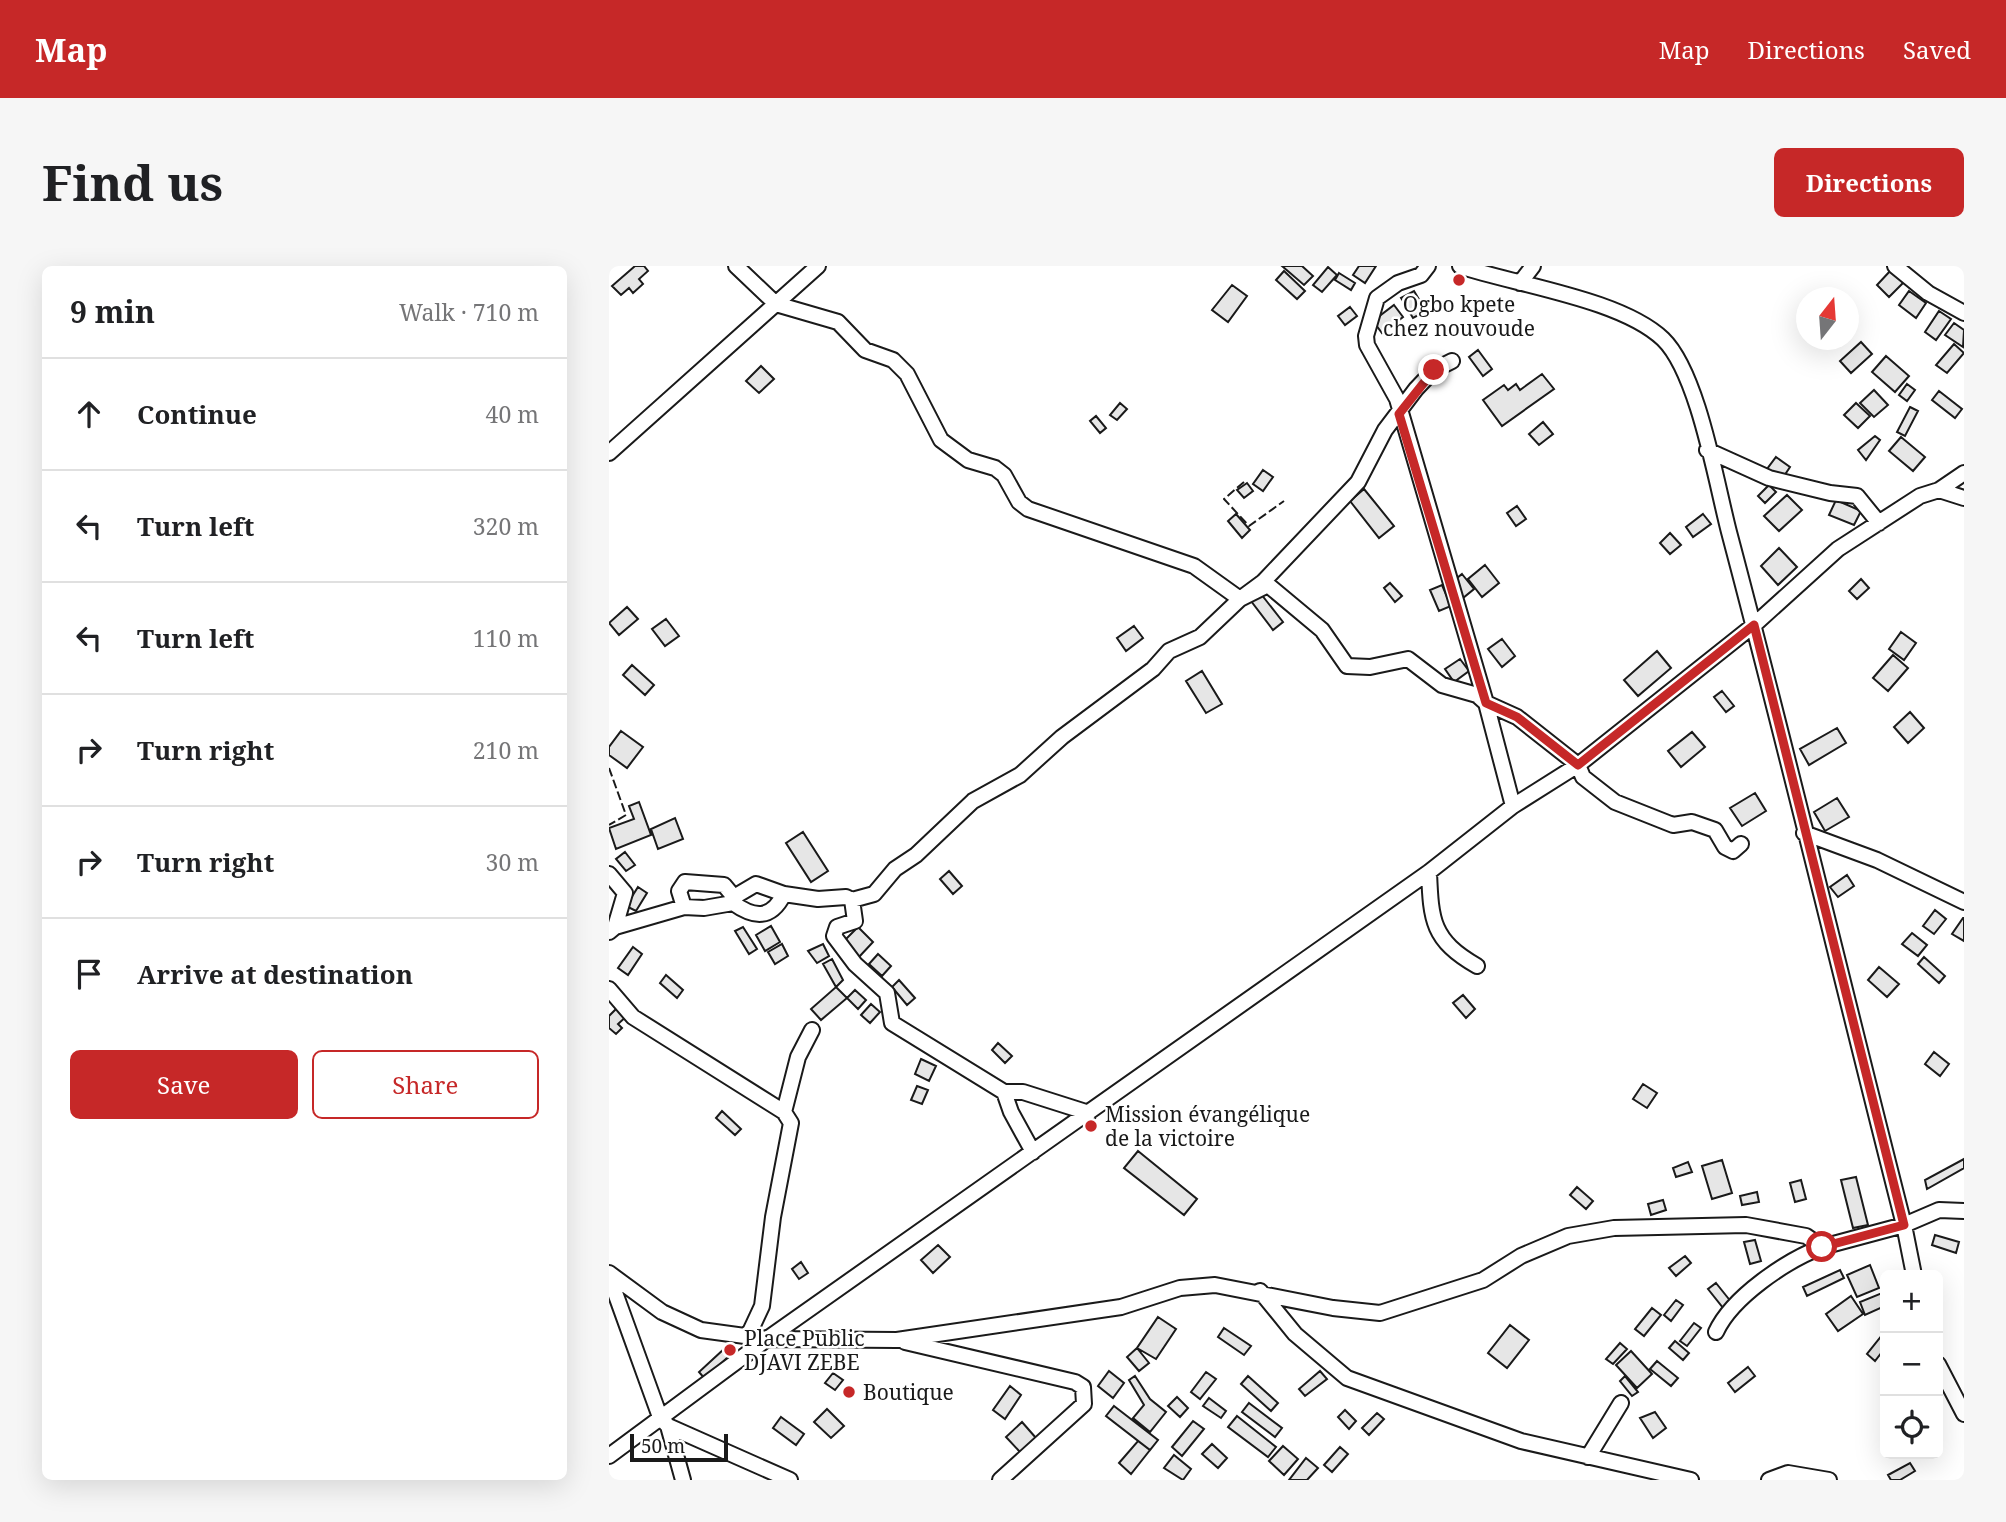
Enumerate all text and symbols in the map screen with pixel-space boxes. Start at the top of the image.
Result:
text: Map [35,27,108,72]
text: Map [1659,33,1710,66]
text: Directions [1748,33,1865,66]
text: Saved [1903,33,1971,66]
button: Directions [1774,148,1964,217]
text: Find us [42,149,223,215]
marker: Ogbo kpete chez nouvoude [1451,272,1467,288]
north arrow [1796,287,1859,350]
place label: Ogbo kpete chez nouvoude [1383,290,1535,342]
text: 9 min [70,291,155,332]
text: Walk · 710 m [399,296,539,328]
route end [1418,354,1449,385]
icon: ahead [70,395,108,433]
text: Continue [137,396,257,432]
text: 40 m [486,398,539,430]
icon: left [70,507,108,545]
text: Turn left [137,508,254,544]
text: 320 m [473,510,539,542]
icon: left [70,619,108,657]
text: Turn left [137,620,254,656]
text: 110 m [473,622,539,654]
icon: right [70,731,108,769]
text: Turn right [137,732,274,768]
text: 210 m [473,734,539,766]
icon: right [70,843,108,881]
text: Turn right [137,844,274,880]
text: 30 m [486,846,539,878]
icon: arrive [70,955,108,993]
text: Arrive at destination [137,956,413,992]
button: Save [70,1050,298,1119]
button: Share [312,1050,539,1119]
place label: Mission évangélique de la victoire [1105,1100,1310,1152]
marker: Mission évangélique de la victoire [1083,1118,1099,1134]
route start [1806,1231,1837,1262]
map controls [1880,1270,1943,1459]
button: + [1880,1270,1943,1333]
place label: Place Public DJAVI ZEBE [744,1324,865,1376]
button: − [1880,1333,1943,1396]
marker: Place Public DJAVI ZEBE [722,1342,738,1358]
place label: Boutique [863,1378,954,1406]
marker: Boutique [841,1384,857,1400]
button: locate [1880,1396,1943,1459]
scale bar [630,1431,728,1463]
text: 50 m [641,1433,685,1459]

